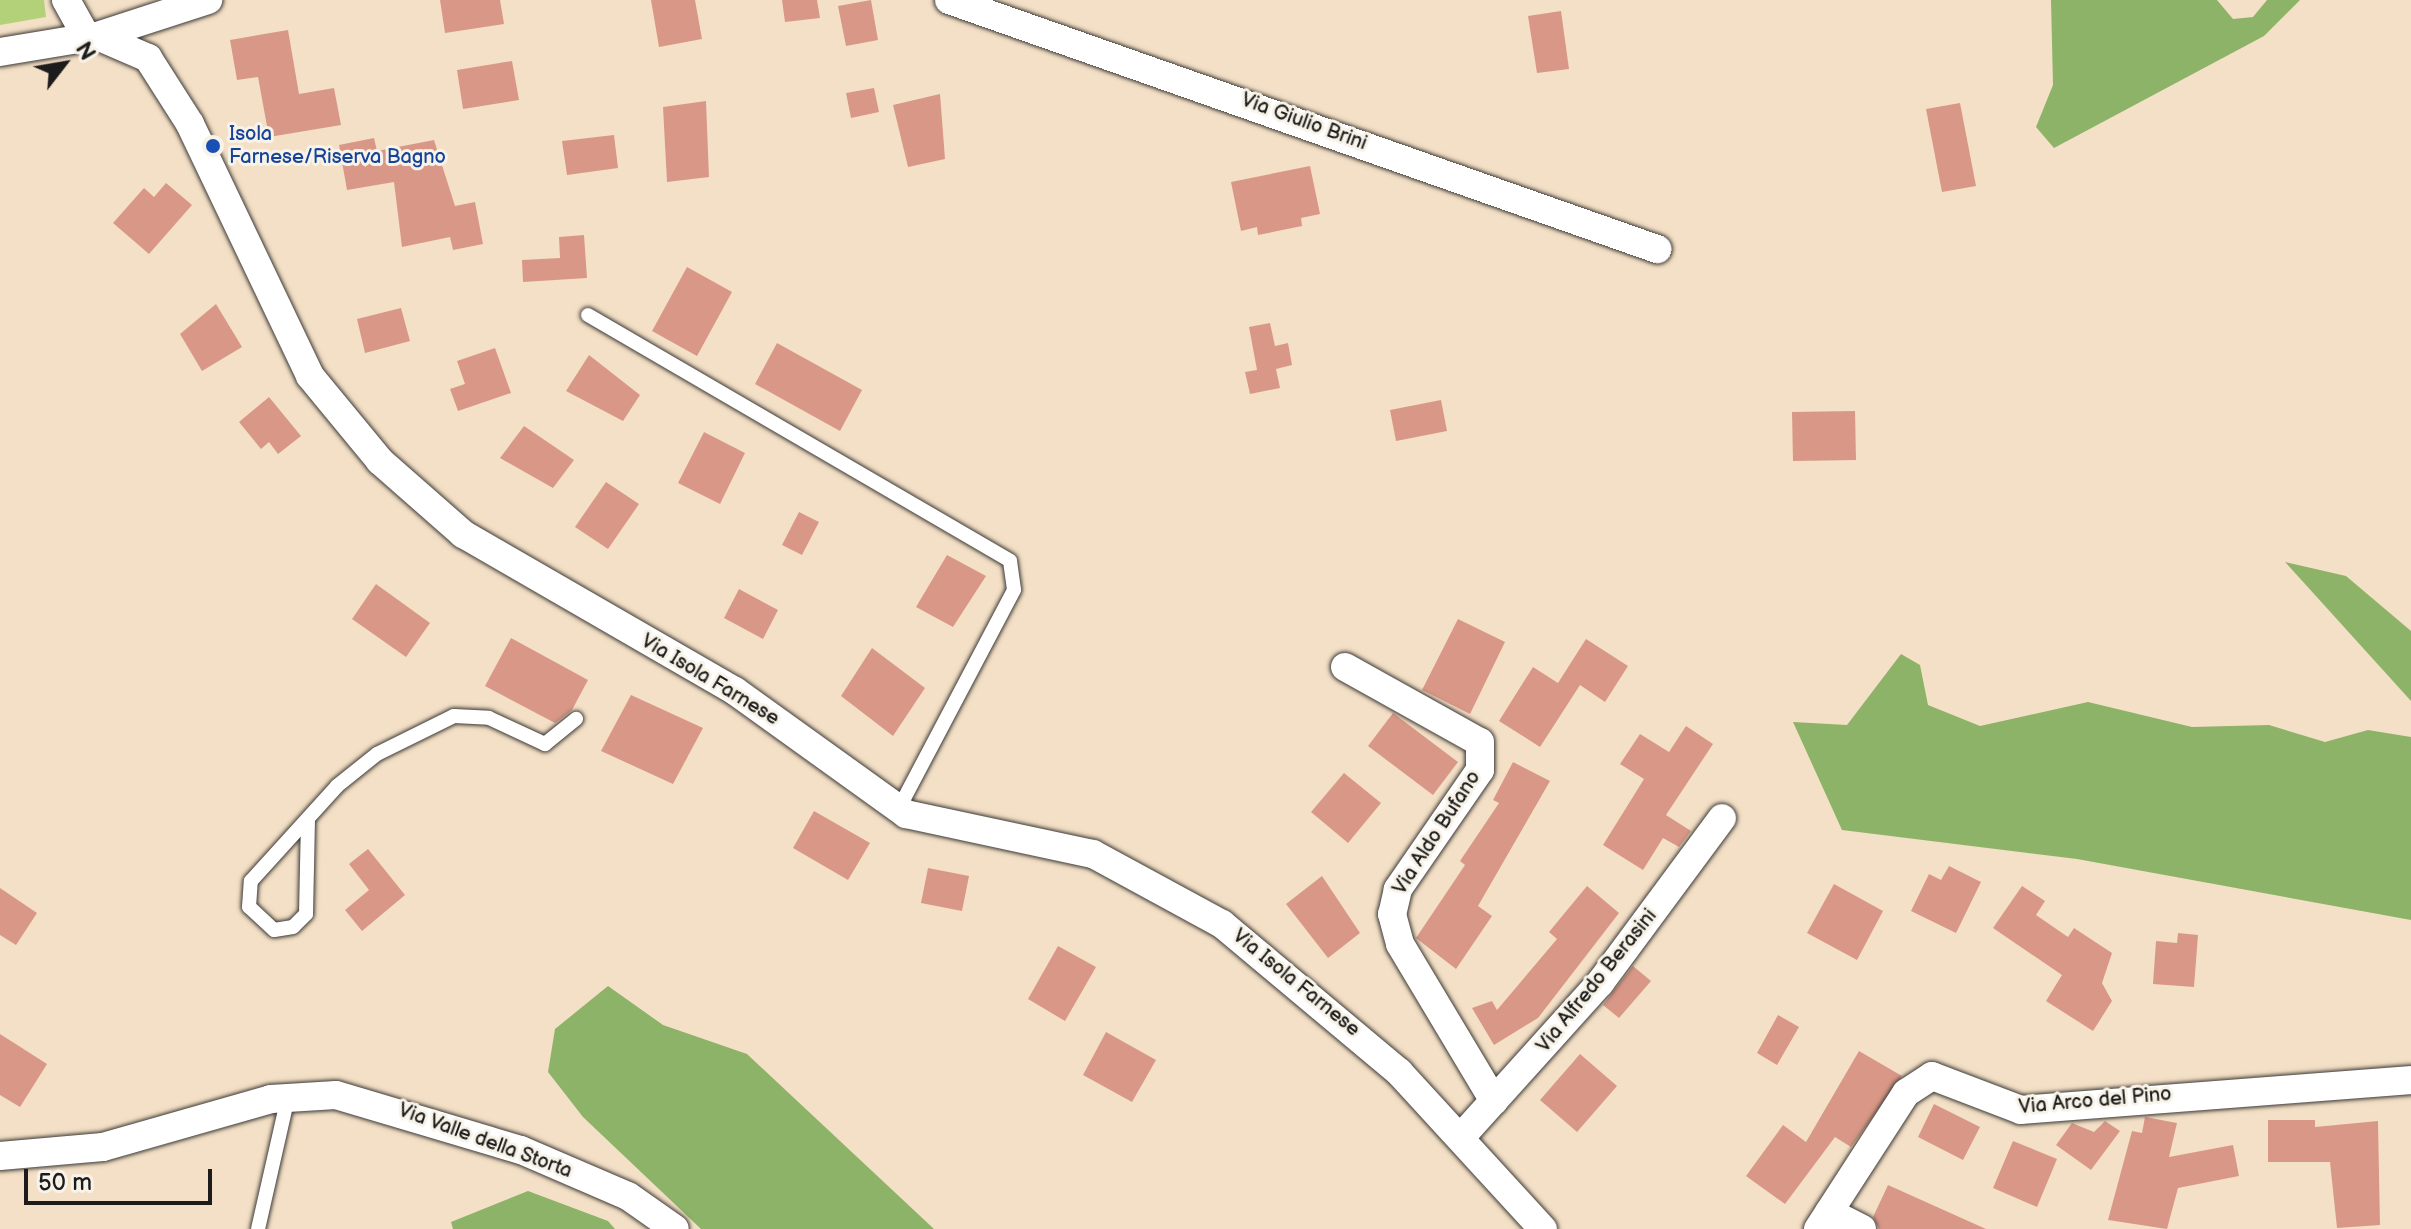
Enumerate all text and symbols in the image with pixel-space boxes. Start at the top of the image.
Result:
north arrow [24,24,104,104]
text: N [69,37,101,65]
street label: Via Giulio Brini [1238,88,1370,156]
place label: Isola Farnese/Riserva Bagno [229,122,446,169]
marker: Isola Farnese/Riserva Bagno [204,137,222,155]
street label: Via Isola Farnese [637,629,783,731]
street label: Via Aldo Bufano [1388,767,1486,899]
street label: Via Alfredo Berasini [1532,904,1662,1058]
street label: Via Isola Farnese [1227,924,1365,1042]
street label: Via Arco del Pino [2018,1082,2172,1120]
street label: Via Valle della Storta [394,1098,576,1184]
scale bar [28,1153,216,1203]
text: 50 m [38,1168,92,1197]

